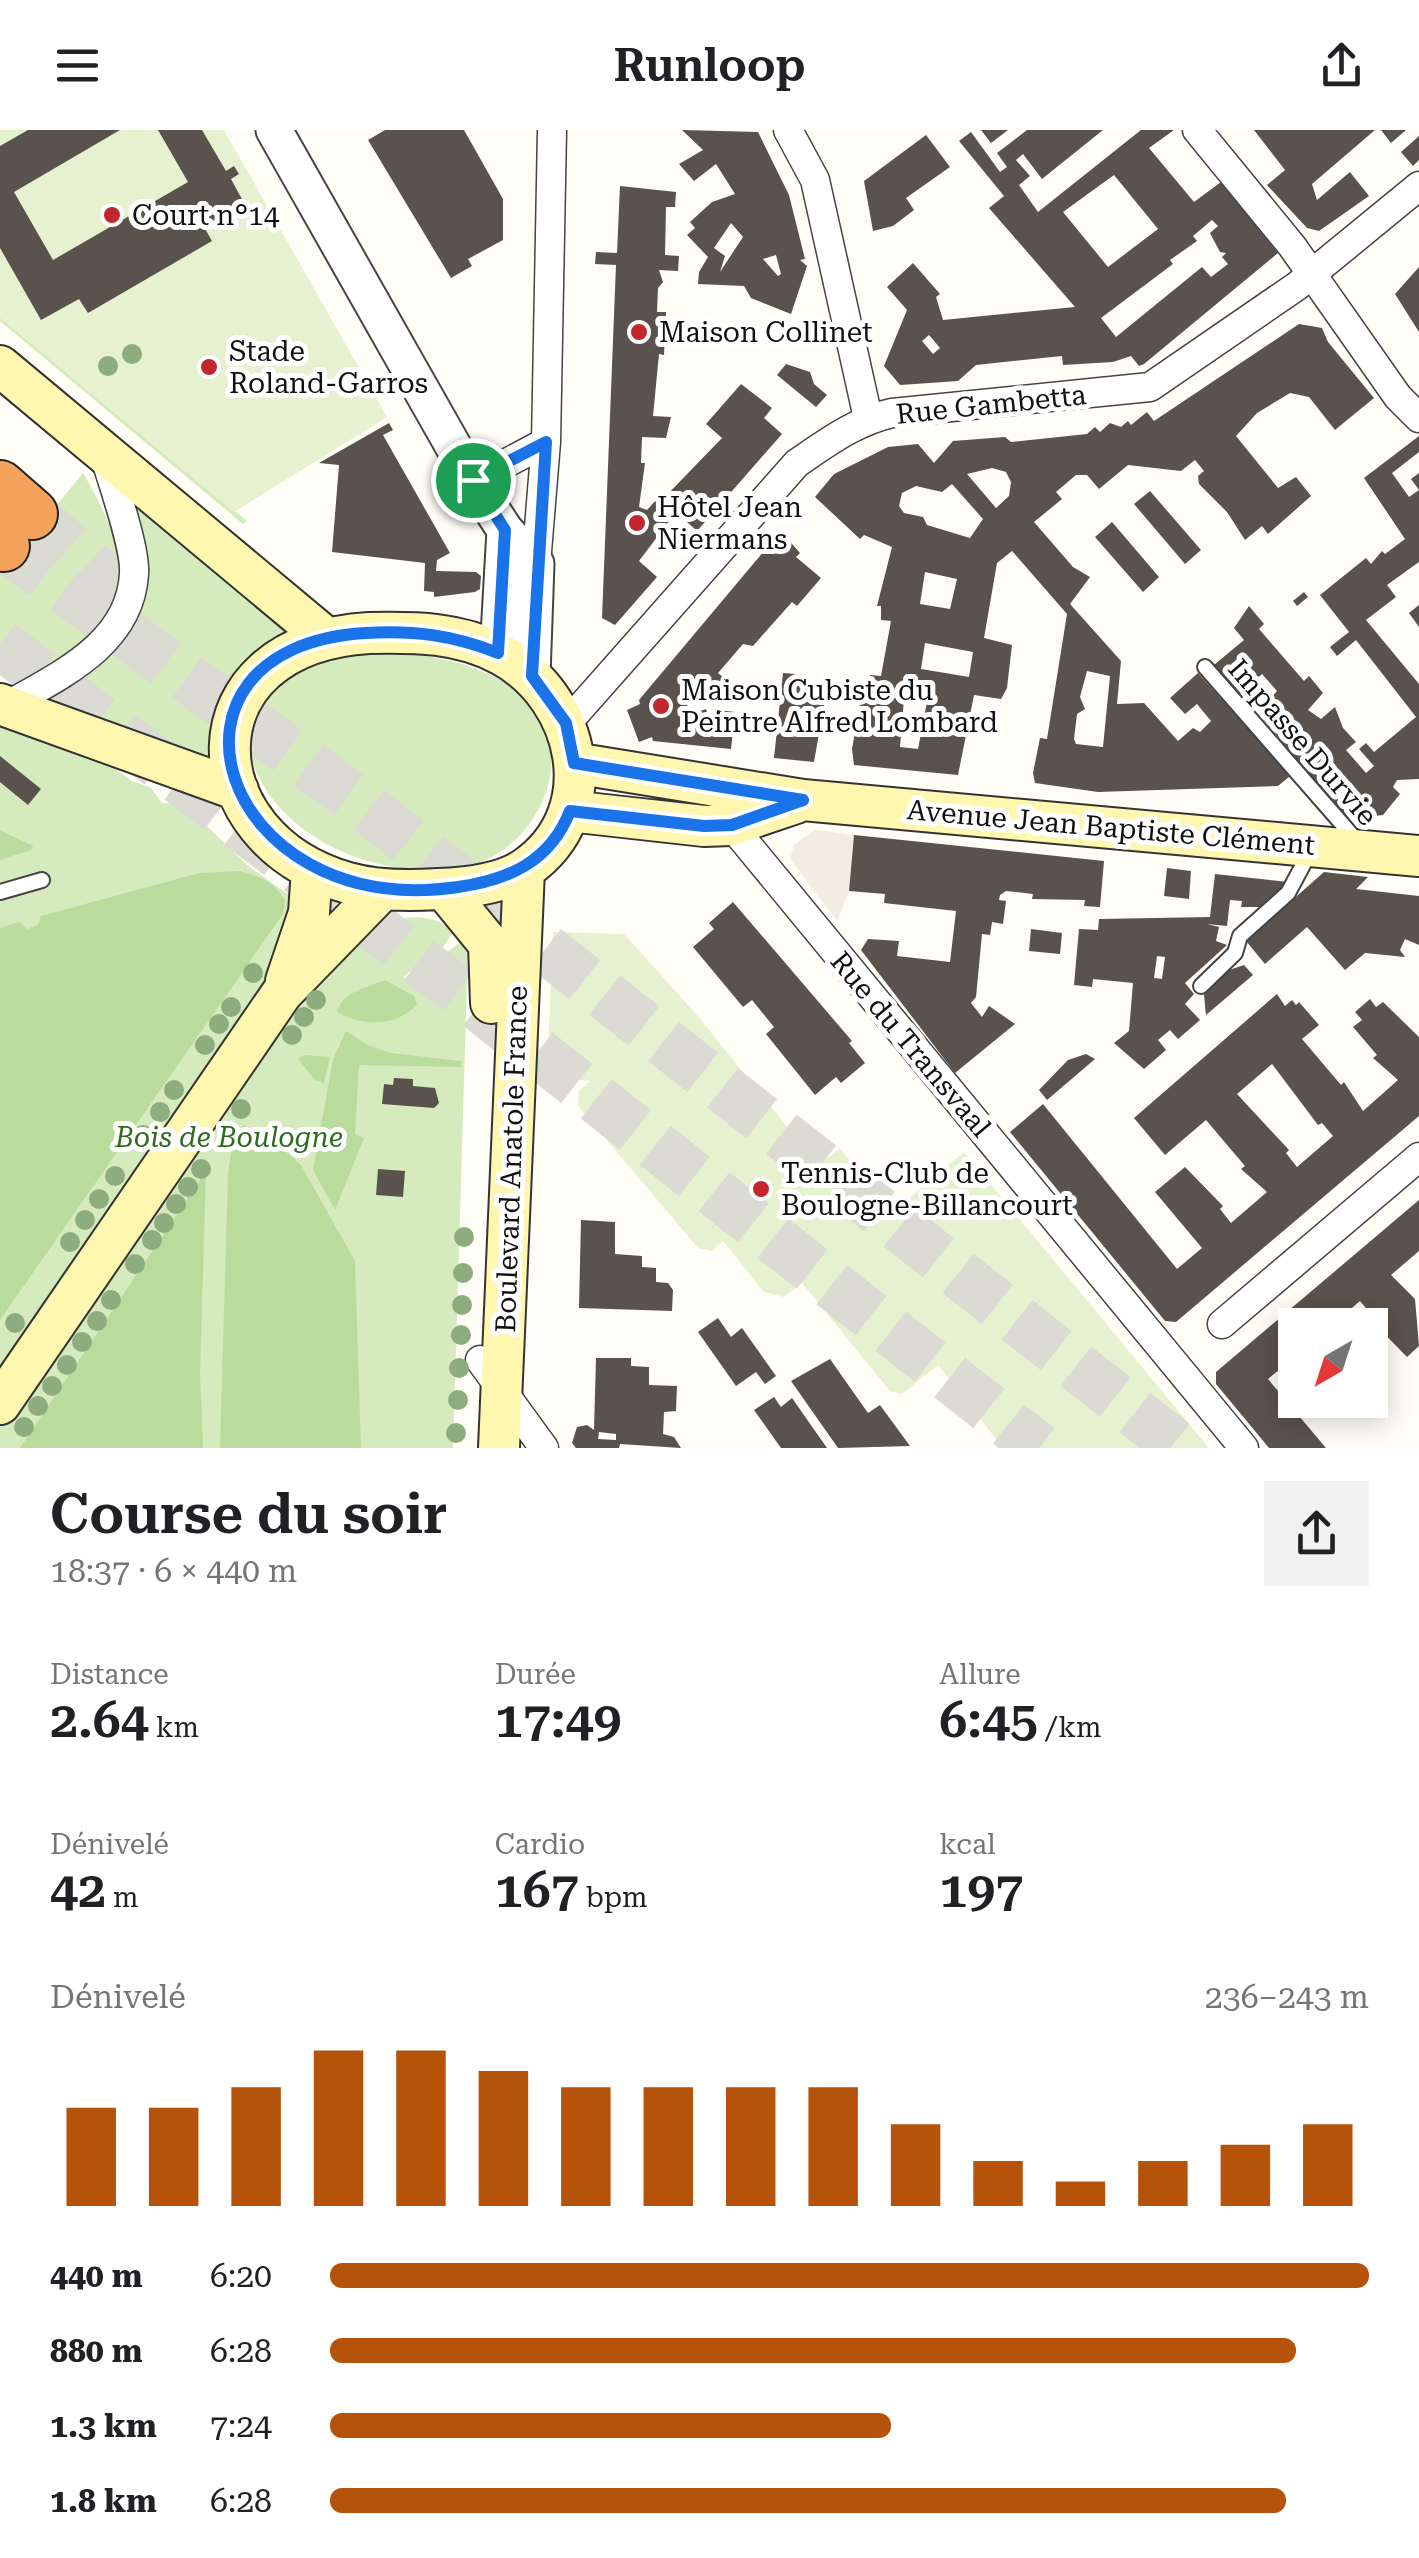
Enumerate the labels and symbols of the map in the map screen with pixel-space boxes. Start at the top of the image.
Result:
place label: Court n°14 [132,199,280,232]
marker: Court n°14 [101,204,123,226]
place label: Maison Collinet [659,316,873,349]
marker: Maison Collinet [628,321,650,343]
place label: Stade Roland-Garros [229,335,428,400]
marker: Stade Roland-Garros [198,356,220,378]
street label: Rue Gambetta [894,378,1088,431]
pin [431,438,516,523]
place label: Hôtel Jean Niermans [657,491,802,556]
marker: Hôtel Jean Niermans [626,512,648,534]
street label: Impasse Durvie [1221,652,1384,832]
place label: Maison Cubiste du Peintre Alfred Lombard [681,674,998,739]
marker: Maison Cubiste du Peintre Alfred Lombard [650,695,672,717]
street label: Avenue Jean Baptiste Clément [906,793,1316,862]
street label: Rue du Transvaal [824,945,998,1144]
street label: Boulevard Anatole France [489,985,534,1333]
park label: Bois de Boulogne [114,1121,343,1154]
place label: Tennis-Club de Boulogne-Billancourt [781,1157,1073,1222]
marker: Tennis-Club de Boulogne-Billancourt [750,1178,772,1200]
north arrow [1278,1308,1388,1418]

